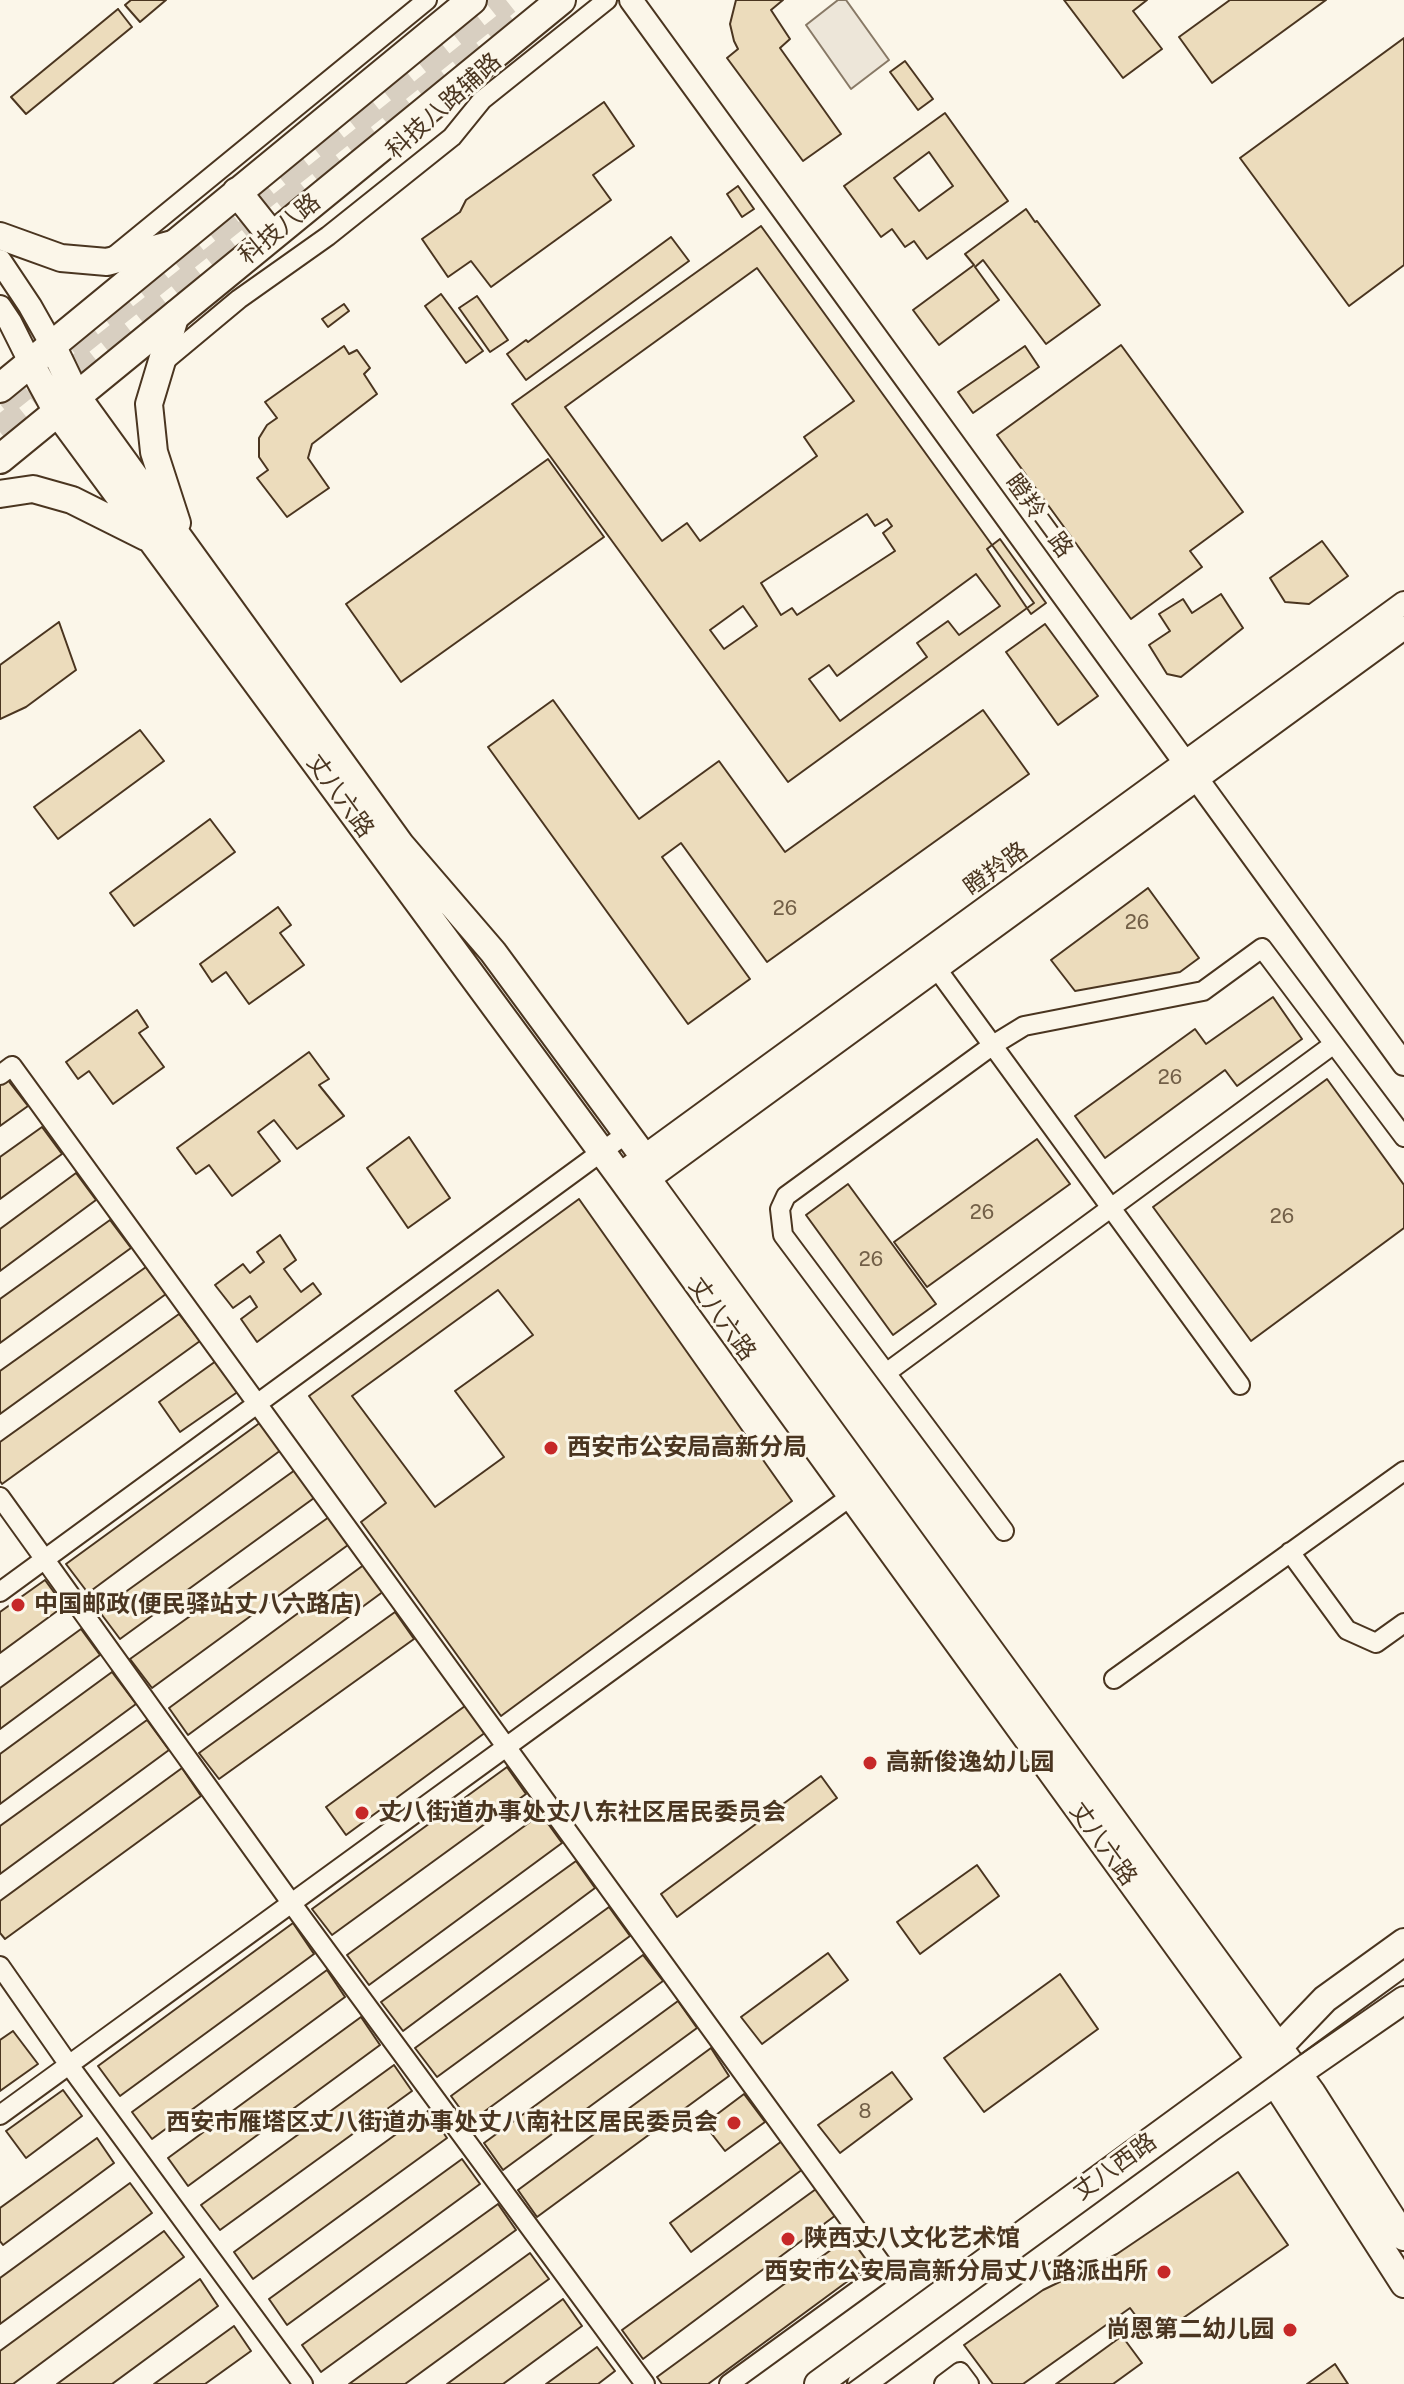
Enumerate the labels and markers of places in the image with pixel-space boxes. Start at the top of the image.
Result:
place label: 西安市公安局高新分局 [567,1434,807,1462]
marker: 西安市公安局高新分局 [542,1439,560,1457]
place label: 中国邮政(便民驿站丈八六路店) [34,1591,362,1619]
marker: 中国邮政(便民驿站丈八六路店) [9,1596,27,1614]
place label: 高新俊逸幼儿园 [886,1749,1054,1777]
marker: 高新俊逸幼儿园 [861,1754,879,1772]
place label: 丈八街道办事处丈八东社区居民委员会 [378,1799,786,1827]
marker: 丈八街道办事处丈八东社区居民委员会 [353,1804,371,1822]
place label: 西安市雁塔区丈八街道办事处丈八南社区居民委员会 [166,2109,718,2137]
marker: 西安市雁塔区丈八街道办事处丈八南社区居民委员会 [725,2114,743,2132]
place label: 陕西丈八文化艺术馆 [804,2225,1020,2253]
marker: 陕西丈八文化艺术馆 [779,2230,797,2248]
place label: 西安市公安局高新分局丈八路派出所 [764,2258,1148,2286]
marker: 西安市公安局高新分局丈八路派出所 [1155,2263,1173,2281]
place label: 尚恩第二幼儿园 [1106,2316,1274,2344]
marker: 尚恩第二幼儿园 [1281,2321,1299,2339]

